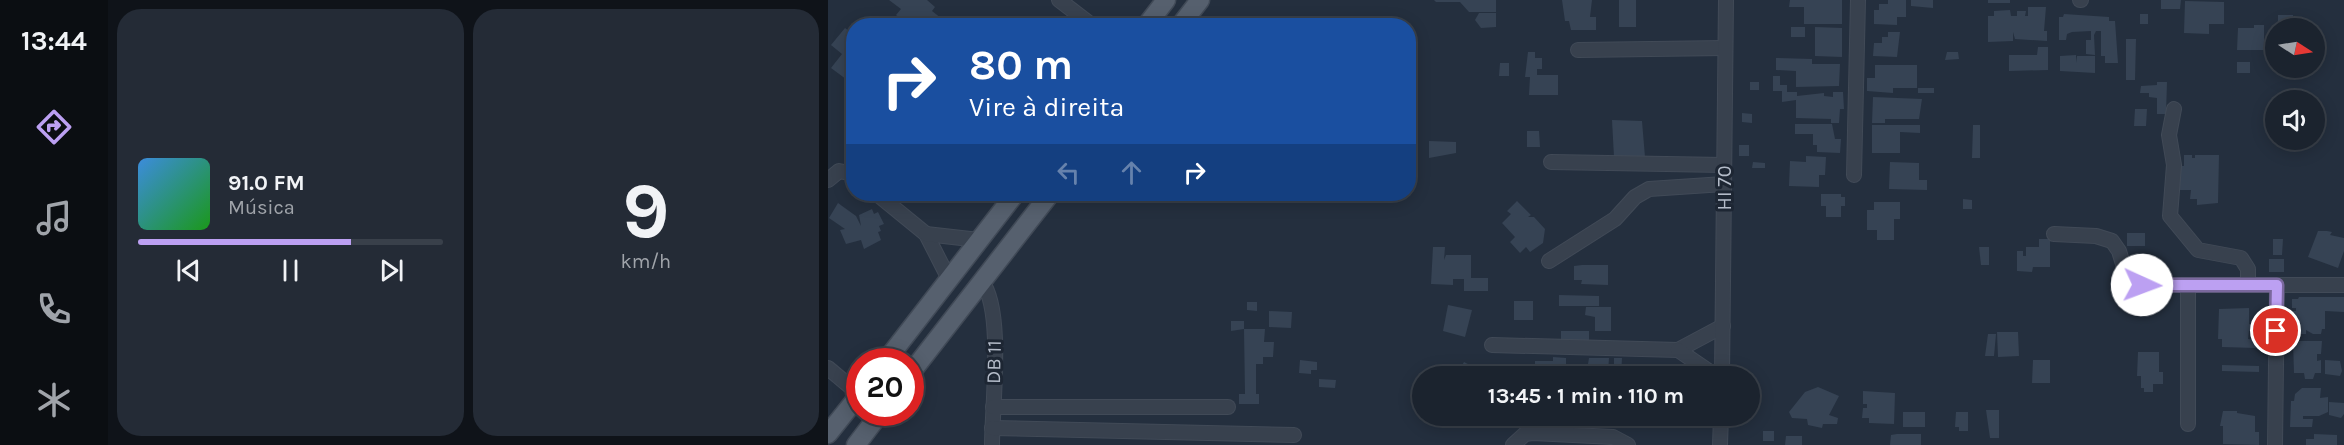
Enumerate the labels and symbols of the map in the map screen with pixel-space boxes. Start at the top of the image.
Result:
north arrow [2265,18,2325,78]
street label: HI 70 [1713,166,1736,210]
position arrow [2110,253,2174,317]
pin [2250,305,2301,356]
street label: DB 11 [982,340,1006,384]
speed limit sign: 20 [846,348,924,426]

